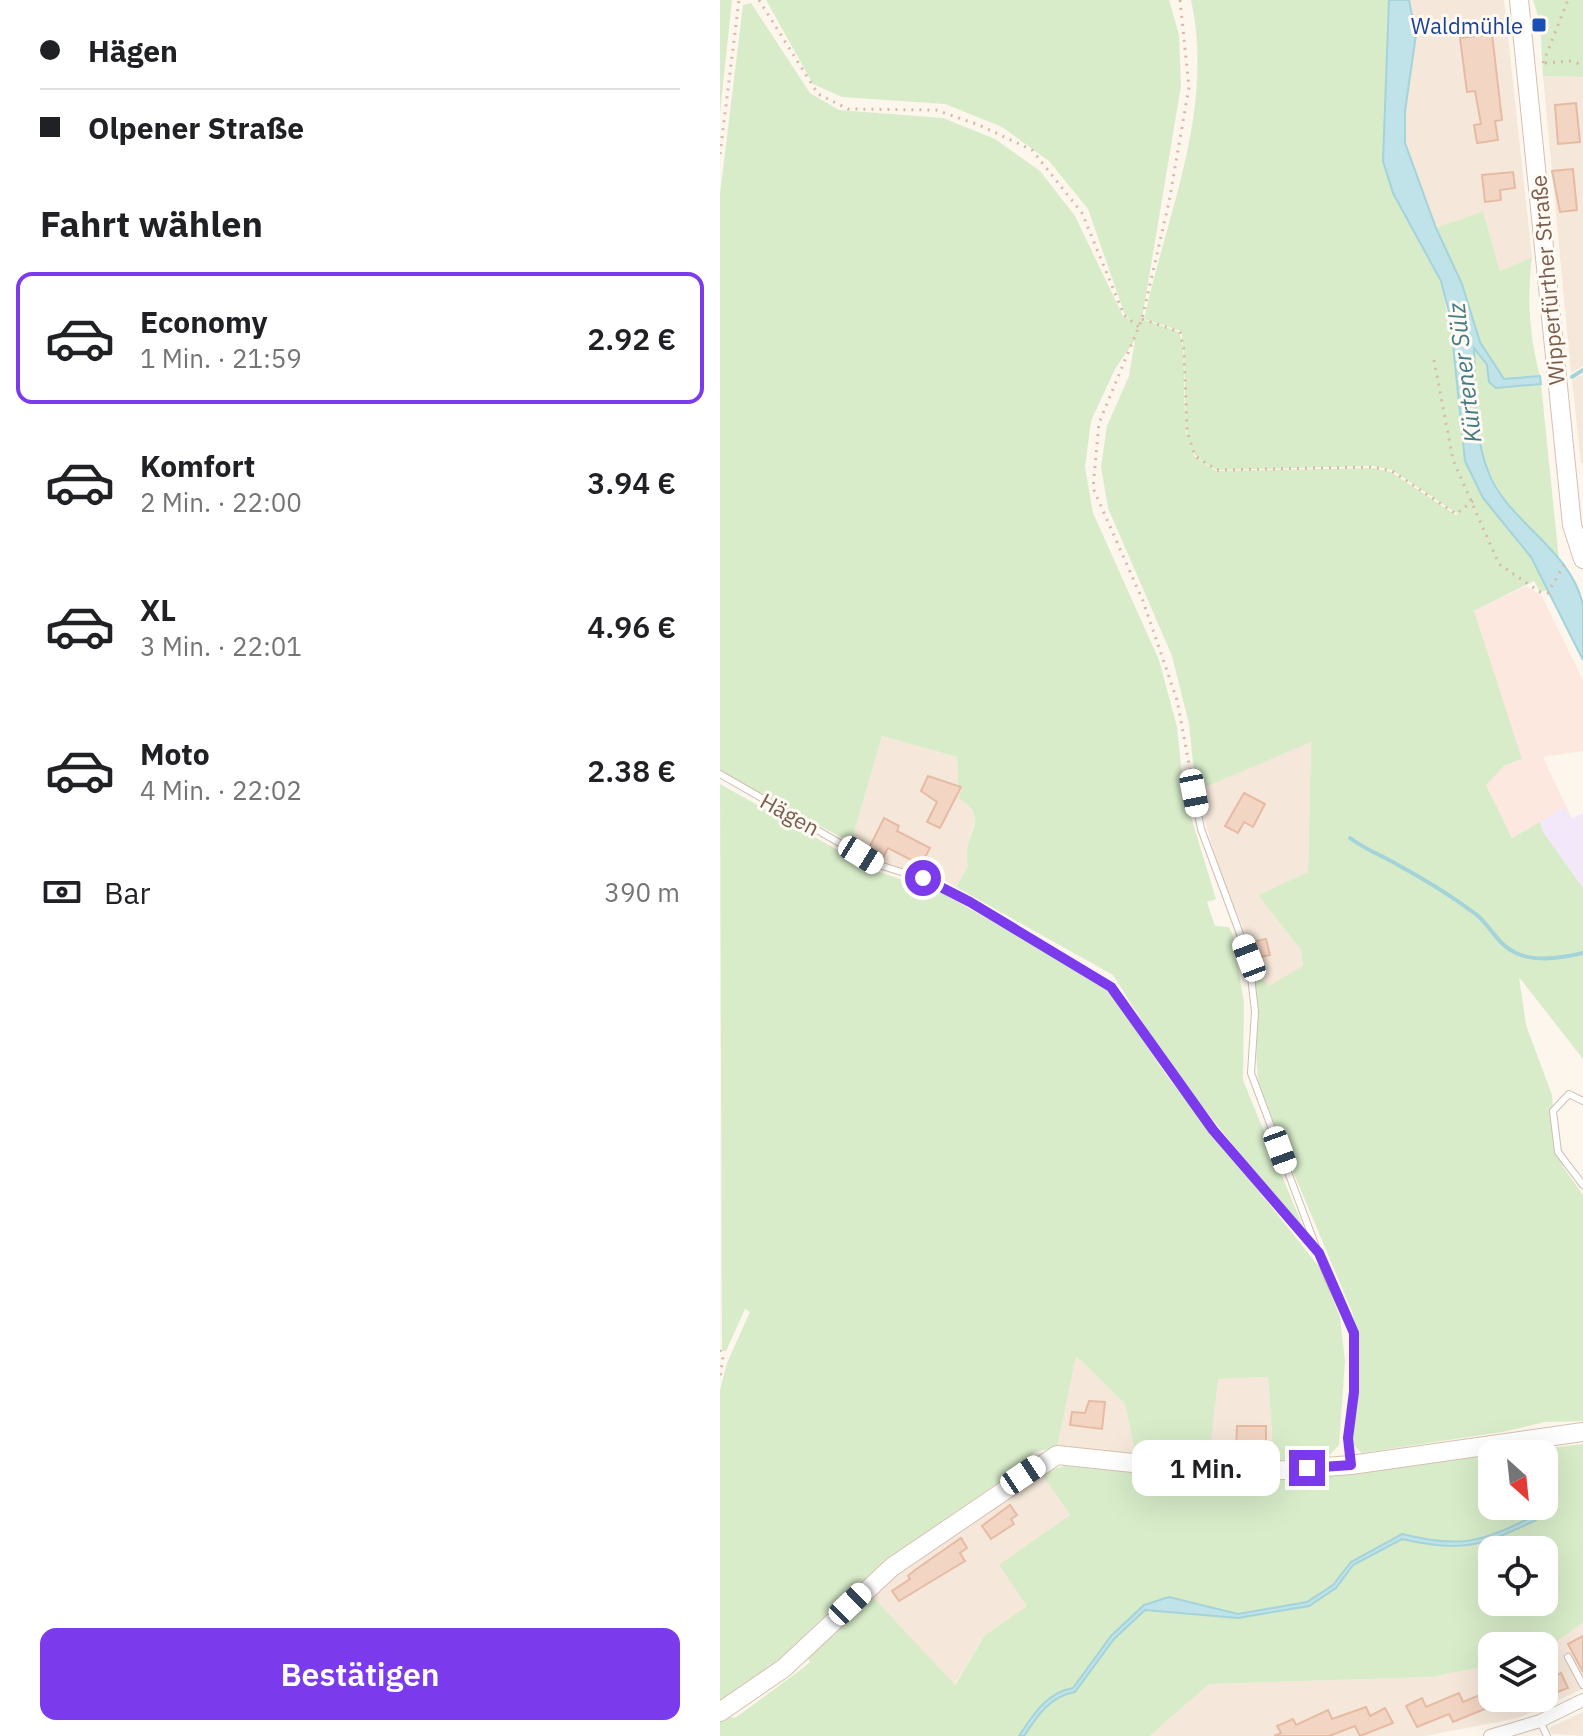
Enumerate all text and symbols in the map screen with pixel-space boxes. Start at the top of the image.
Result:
place label: Waldmühle [1411,11,1523,40]
marker: Waldmühle [1530,16,1548,34]
text: Hägen [88,31,178,70]
text: Olpener Straße [88,108,304,147]
street label: Wipperfürther Straße [1523,174,1571,386]
text: Fahrt wählen [40,200,263,247]
water label: Kürtener Sülz [1440,301,1488,445]
icon: car [44,302,116,374]
text: Economy [140,302,268,341]
text: 2.92 € [587,319,676,358]
text: 1 Min. · 21:59 [140,341,302,375]
icon: car [44,446,116,518]
text: Komfort [140,446,255,485]
text: 3.94 € [587,463,676,502]
text: 2 Min. · 22:00 [140,485,302,519]
icon: car [44,590,116,662]
text: XL [140,590,176,629]
text: 4.96 € [587,607,676,646]
text: 3 Min. · 22:01 [140,629,302,663]
icon: car [44,734,116,806]
text: Moto [140,734,210,773]
text: 2.38 € [587,751,676,790]
car [1178,767,1210,819]
text: 4 Min. · 22:02 [140,773,302,807]
street label: Hägen [755,786,825,842]
car [834,832,888,878]
route start [905,860,941,896]
icon: cash [40,870,84,914]
text: Bar [104,873,151,912]
text: 390 m [604,875,680,909]
car [1229,931,1269,985]
car [1261,1123,1299,1177]
callout: 1 Min. [1131,1440,1279,1496]
north arrow [1478,1440,1558,1520]
map controls [1478,1440,1558,1712]
route end [1289,1450,1325,1486]
text: 1 Min. [1169,1451,1243,1485]
car [996,1452,1050,1498]
button: locate [1478,1536,1558,1616]
car [824,1579,876,1629]
button: Bestätigen [40,1628,680,1720]
button: layers [1478,1632,1558,1712]

